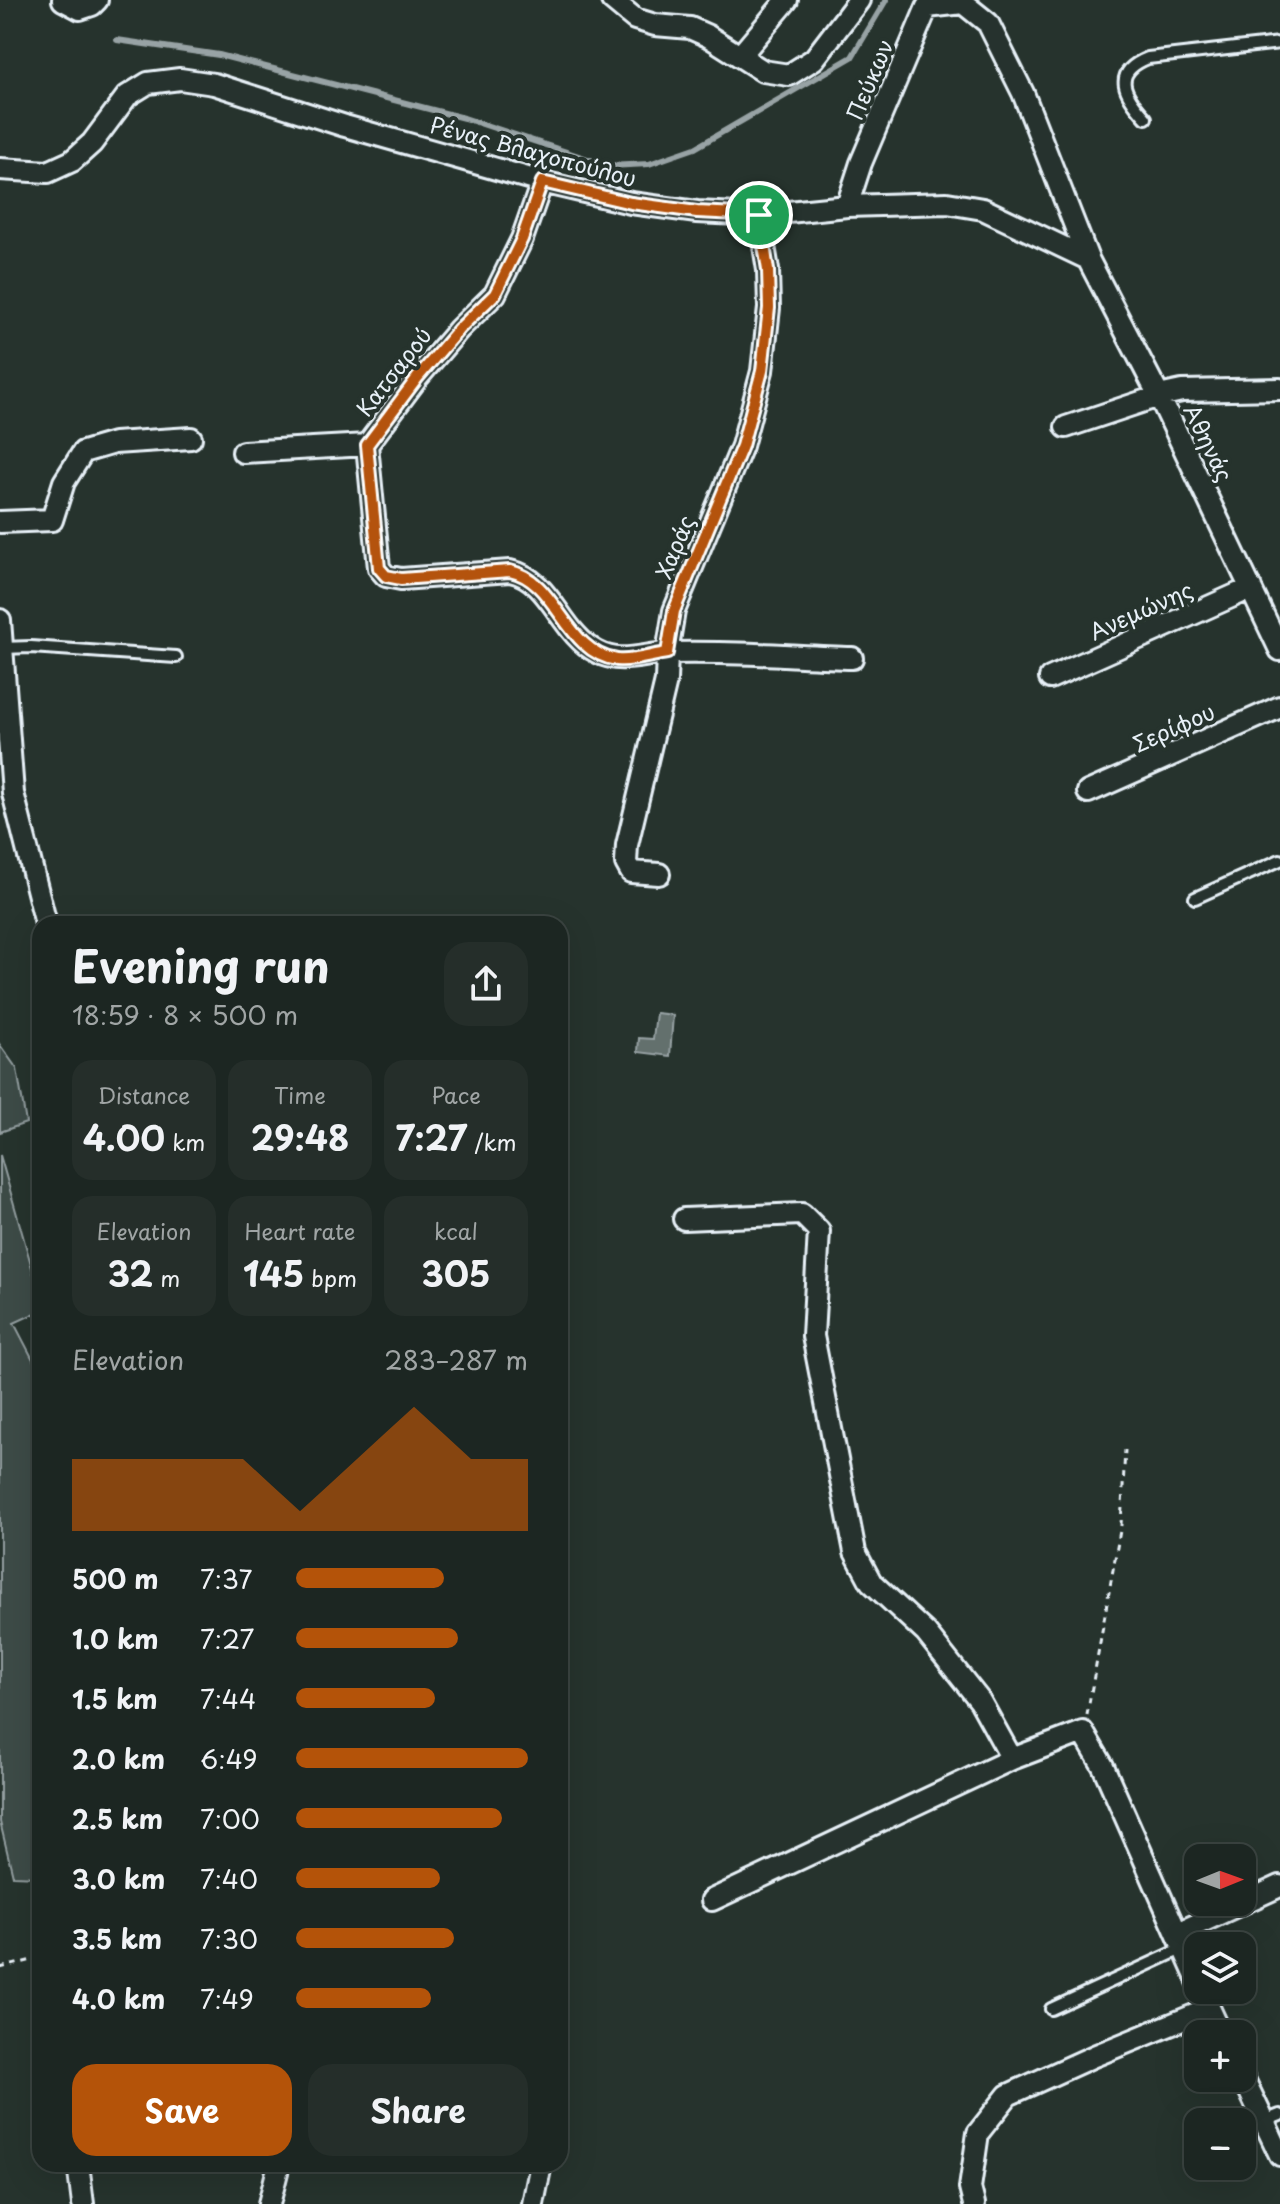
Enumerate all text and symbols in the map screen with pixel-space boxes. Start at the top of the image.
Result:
street label: Πεύκων [837,34,900,125]
street label: Ρένας Βλαχοπούλου [426,107,640,194]
pin [725,181,793,249]
icon: arrive [737,193,781,237]
street label: Κατσαρού [347,319,438,423]
street label: Αθηνάς [1177,398,1242,486]
street label: Χαράς [646,510,702,583]
street label: Ανεμώνης [1083,572,1197,647]
street label: Σερίφου [1127,694,1220,759]
text: Evening run [72,932,330,998]
button: share [444,942,528,1026]
text: 18:59 · 8 × 500 m [72,995,298,1034]
text: Distance [98,1078,190,1111]
text: Time [274,1078,326,1111]
text: Pace [431,1078,481,1111]
text: 4.00 [83,1111,165,1163]
text: 29:48 [251,1111,349,1163]
text: 7:27 [395,1111,467,1163]
text: km [165,1125,205,1158]
text: /km [467,1125,517,1158]
text: Elevation [97,1214,191,1247]
text: Heart rate [244,1214,356,1247]
text: kcal [434,1214,478,1247]
text: 32 [108,1247,153,1299]
text: 145 [243,1247,304,1299]
text: 305 [421,1247,491,1299]
text: m [153,1261,180,1294]
text: bpm [304,1261,357,1294]
text: Elevation [72,1340,184,1379]
text: 283–287 m [384,1340,528,1379]
text: 500 m [72,1559,158,1598]
text: 7:37 [200,1559,252,1598]
text: 1.0 km [72,1619,159,1658]
text: 7:27 [200,1619,254,1658]
text: 1.5 km [72,1679,158,1718]
text: 7:44 [200,1679,256,1718]
text: 2.0 km [72,1739,165,1778]
text: 6:49 [200,1739,258,1778]
text: 2.5 km [72,1799,163,1838]
text: 7:00 [200,1799,260,1838]
north arrow [1184,1844,1256,1916]
map controls [1184,1844,1256,2180]
text: 3.0 km [72,1859,165,1898]
text: 7:40 [200,1859,258,1898]
text: 3.5 km [72,1919,162,1958]
text: 7:30 [200,1919,258,1958]
button: layers [1184,1932,1256,2004]
text: 4.0 km [72,1979,165,2018]
text: 7:49 [200,1979,254,2018]
button: + [1184,2020,1256,2092]
button: Save [72,2064,292,2156]
button: Share [308,2064,528,2156]
button: − [1184,2108,1256,2180]

